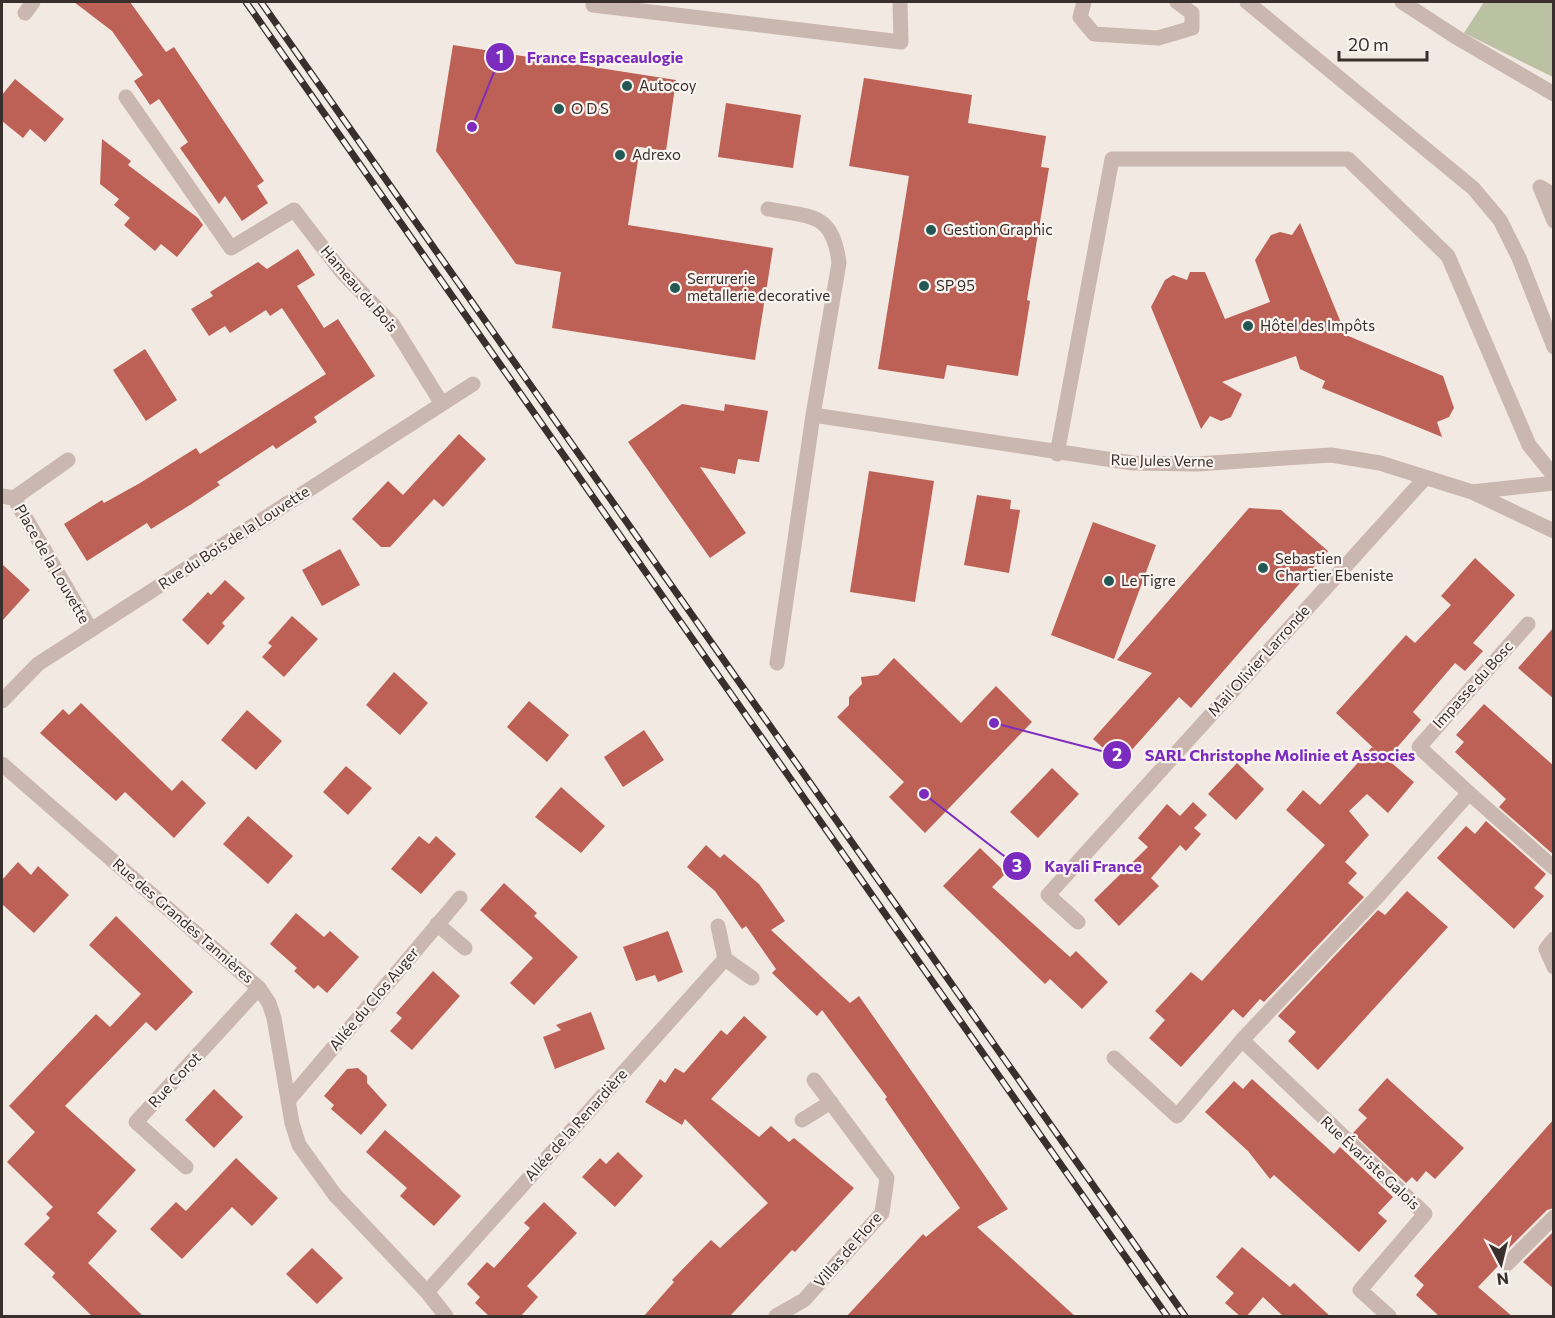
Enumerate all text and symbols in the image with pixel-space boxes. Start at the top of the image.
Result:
scale bar [1339,24,1428,62]
text: 20 m [1348,33,1389,55]
callout: France Espaceaulogie [485,40,695,74]
text: 1 [496,45,504,67]
text: France Espaceaulogie [527,47,683,66]
place label: Autocoy [639,76,697,94]
marker: Autocoy [620,79,634,93]
place label: O D S [571,99,609,117]
marker: O D S [552,102,566,116]
place label: Adrexo [632,145,681,163]
marker: Adrexo [613,148,627,162]
place label: Gestion Graphic [943,220,1053,238]
marker: Gestion Graphic [924,223,938,237]
street label: Hameau du Bois [317,242,402,335]
place label: Serrurerie metallerie decorative [687,269,830,304]
place label: SP 95 [936,276,975,294]
marker: SP 95 [917,279,931,293]
marker: Serrurerie metallerie decorative [668,281,682,295]
place label: Hôtel des Impôts [1260,316,1375,334]
marker: Hôtel des Impôts [1241,319,1255,333]
street label: Rue Jules Verne [1110,450,1214,470]
street label: Rue du Bois de la Louvette [155,482,312,593]
street label: Place de la Louvette [11,501,94,626]
place label: Sebastien Chartier Ebeniste [1275,549,1393,584]
marker: Sebastien Chartier Ebeniste [1256,561,1270,575]
place label: Le Tigre [1121,571,1176,589]
marker: Le Tigre [1102,574,1116,588]
street label: Mail Olivier Larronde [1204,601,1313,720]
street label: Impasse du Bosc [1428,637,1516,732]
callout: SARL Christophe Molinie et Associes [1102,738,1427,772]
text: 2 [1112,743,1122,765]
text: SARL Christophe Molinie et Associes [1145,745,1415,764]
callout: Kayali France [1002,849,1154,883]
street label: Rue des Grandes Tannières [110,854,258,986]
text: 3 [1012,854,1022,876]
text: Kayali France [1044,856,1142,875]
street label: Allée du Clos Auger [325,943,422,1054]
street label: Rue Corot [144,1048,204,1111]
street label: Allée de la Renardière [520,1065,630,1184]
street label: Rue Évariste Galois [1317,1111,1425,1213]
street label: Villas de Flore [810,1208,885,1291]
north arrow [1471,1234,1531,1294]
text: N [1496,1269,1510,1290]

